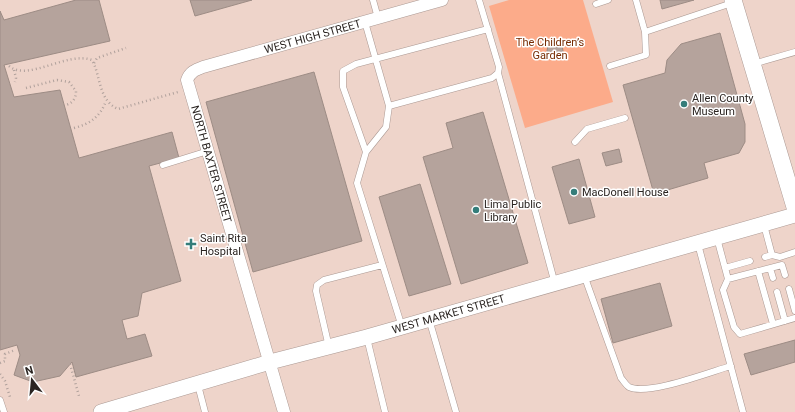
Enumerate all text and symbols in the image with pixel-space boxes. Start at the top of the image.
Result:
street label: WEST HIGH STREET [263,16,363,56]
park label: The Children’s Garden [516,36,584,62]
place label: Allen County Museum [692,92,754,118]
marker: Allen County Museum [679,99,689,109]
street label: NORTH BAXTER STREET [188,104,234,224]
place label: MacDonell House [582,186,669,199]
marker: MacDonell House [569,187,579,197]
place label: Lima Public Library [484,198,541,224]
marker: Lima Public Library [471,205,481,215]
place label: Saint Rita Hospital [200,232,247,258]
marker: Saint Rita Hospital [185,238,197,250]
street label: WEST MARKET STREET [390,291,507,336]
north arrow [12,360,52,400]
text: N [24,363,35,378]

